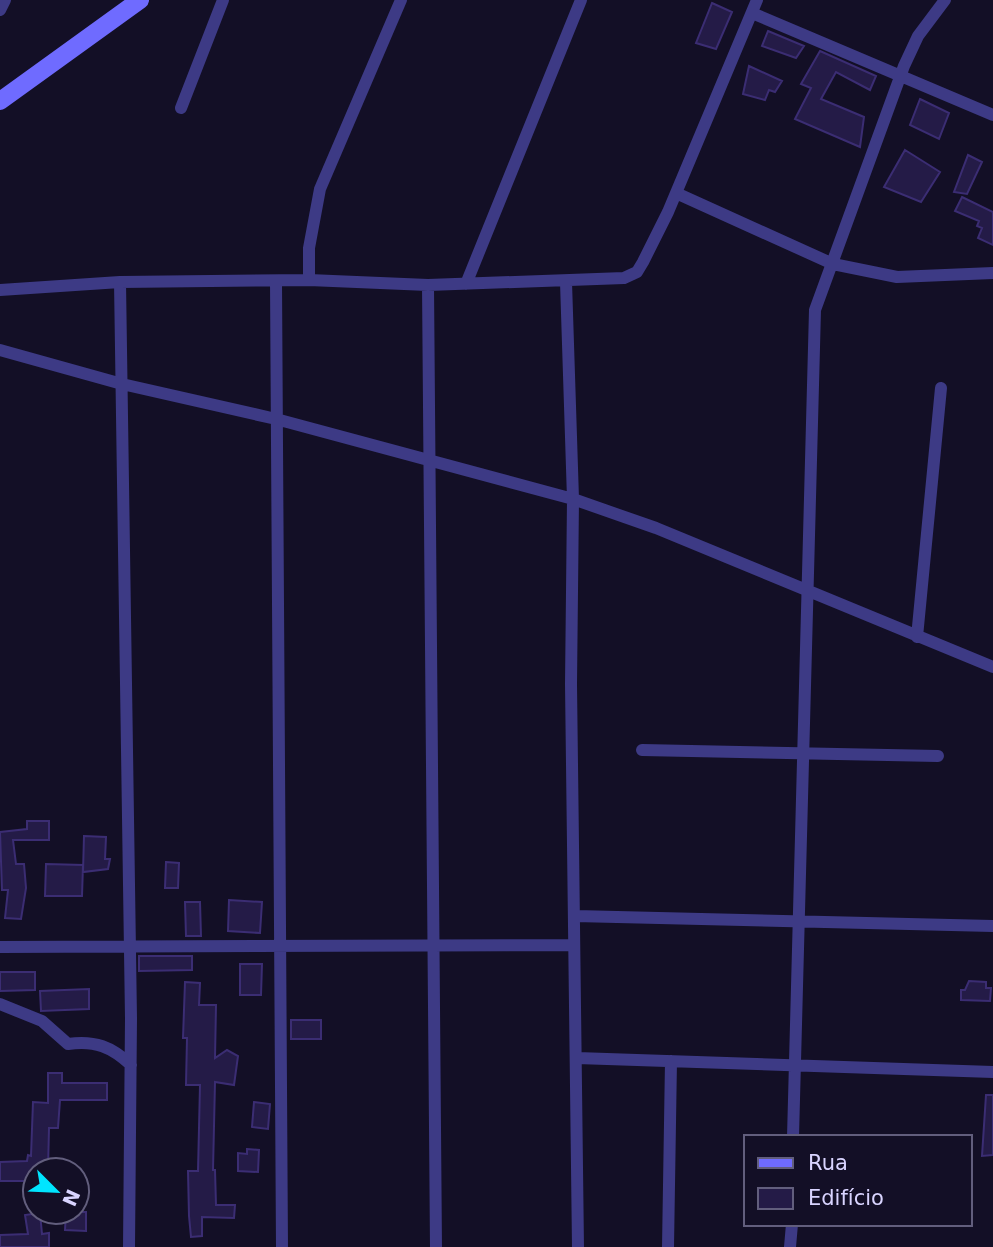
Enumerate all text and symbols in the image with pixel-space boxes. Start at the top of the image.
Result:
legend [744,1135,972,1226]
text: Rua [808,1151,848,1175]
north arrow [21,1156,91,1226]
text: N [58,1186,85,1210]
text: Edifício [808,1186,884,1210]

